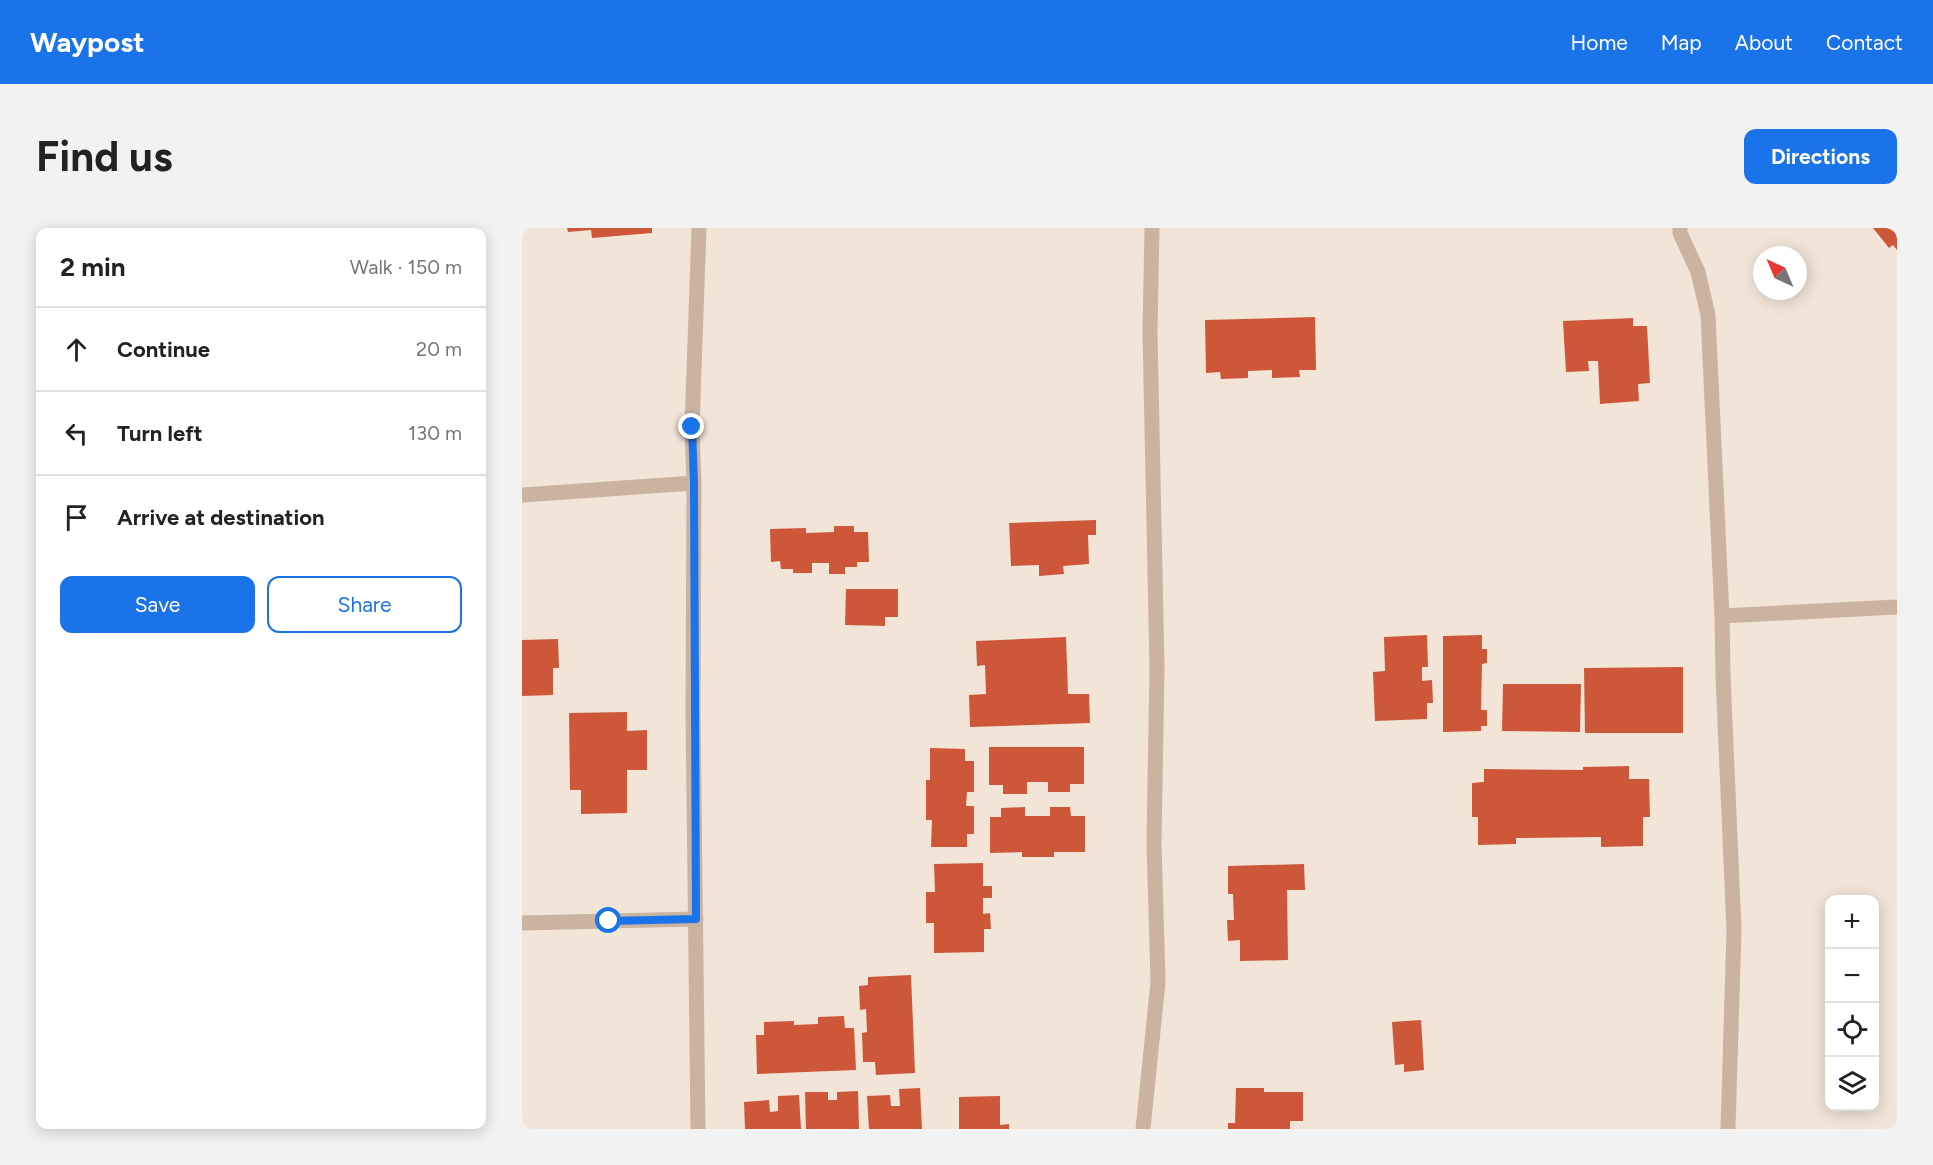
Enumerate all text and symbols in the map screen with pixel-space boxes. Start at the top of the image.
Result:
text: Waypost [30,25,144,59]
text: Home [1571,30,1628,55]
text: Map [1661,30,1702,55]
text: About [1735,30,1793,55]
text: Contact [1826,30,1903,55]
button: Directions [1744,129,1897,184]
text: Find us [36,131,173,182]
north arrow [1753,246,1807,300]
text: 2 min [60,251,126,283]
text: Walk · 150 m [350,255,462,279]
icon: ahead [60,333,93,366]
text: Continue [117,336,210,363]
text: 20 m [416,337,462,361]
route end [678,413,704,439]
icon: left [60,417,93,450]
text: Turn left [117,420,203,447]
text: 130 m [408,421,462,445]
icon: arrive [60,501,93,534]
text: Arrive at destination [117,504,325,531]
button: Save [60,576,255,633]
button: Share [267,576,462,633]
map controls [1825,895,1879,1111]
button: + [1825,895,1879,949]
route start [595,907,621,933]
button: − [1825,949,1879,1003]
button: locate [1825,1003,1879,1057]
button: layers [1825,1057,1879,1111]

